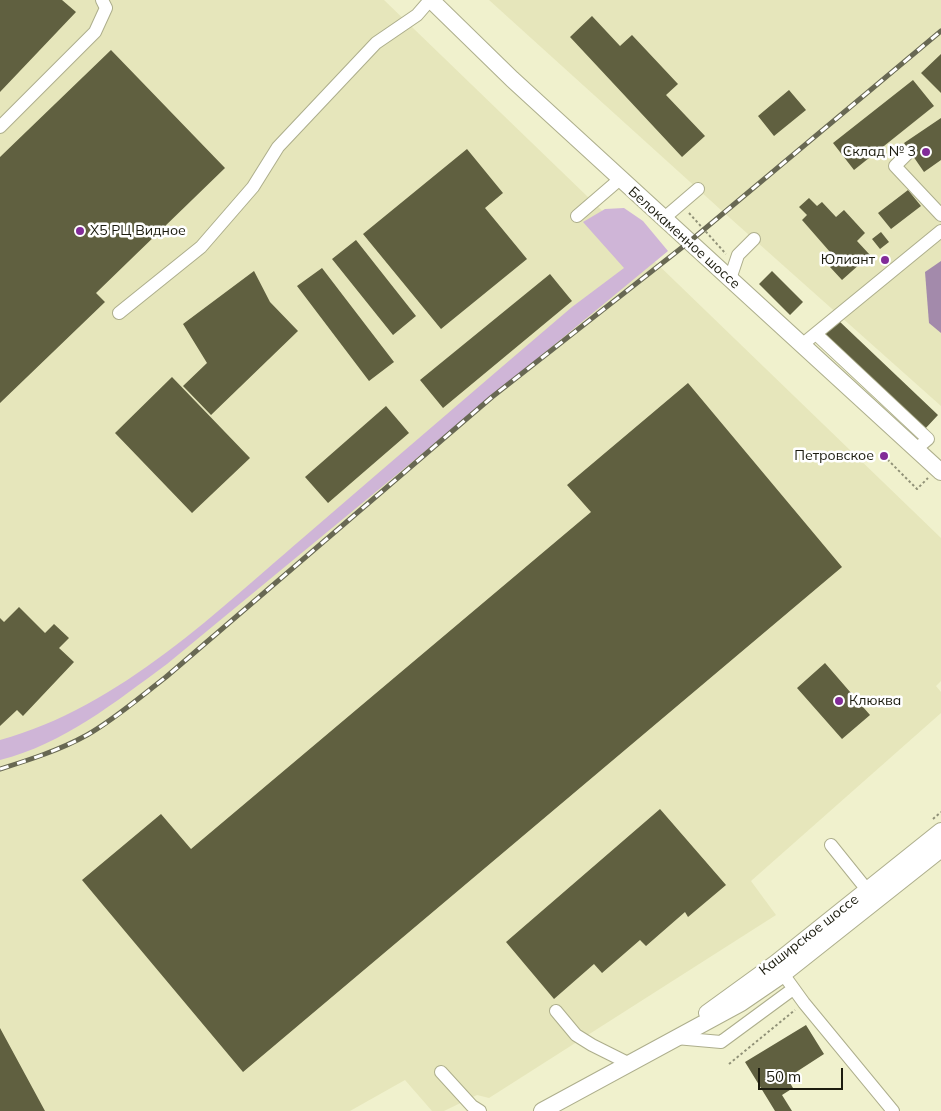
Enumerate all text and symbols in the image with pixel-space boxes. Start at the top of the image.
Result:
place label: Склад № 3 [843,144,916,160]
marker: Склад № 3 [920,146,932,158]
street label: Белокаменное шоссе [625,183,743,293]
place label: X5 РЦ Видное [90,223,186,239]
marker: X5 РЦ Видное [74,225,86,237]
place label: Юлиант [821,252,875,268]
marker: Юлиант [879,254,891,266]
place label: Петровское [794,448,874,464]
marker: Петровское [878,450,890,462]
place label: Клюква [849,693,901,709]
marker: Клюква [833,695,845,707]
street label: Каширское шоссе [756,891,862,979]
scale bar [761,1058,846,1090]
text: 50 m [766,1067,801,1086]

